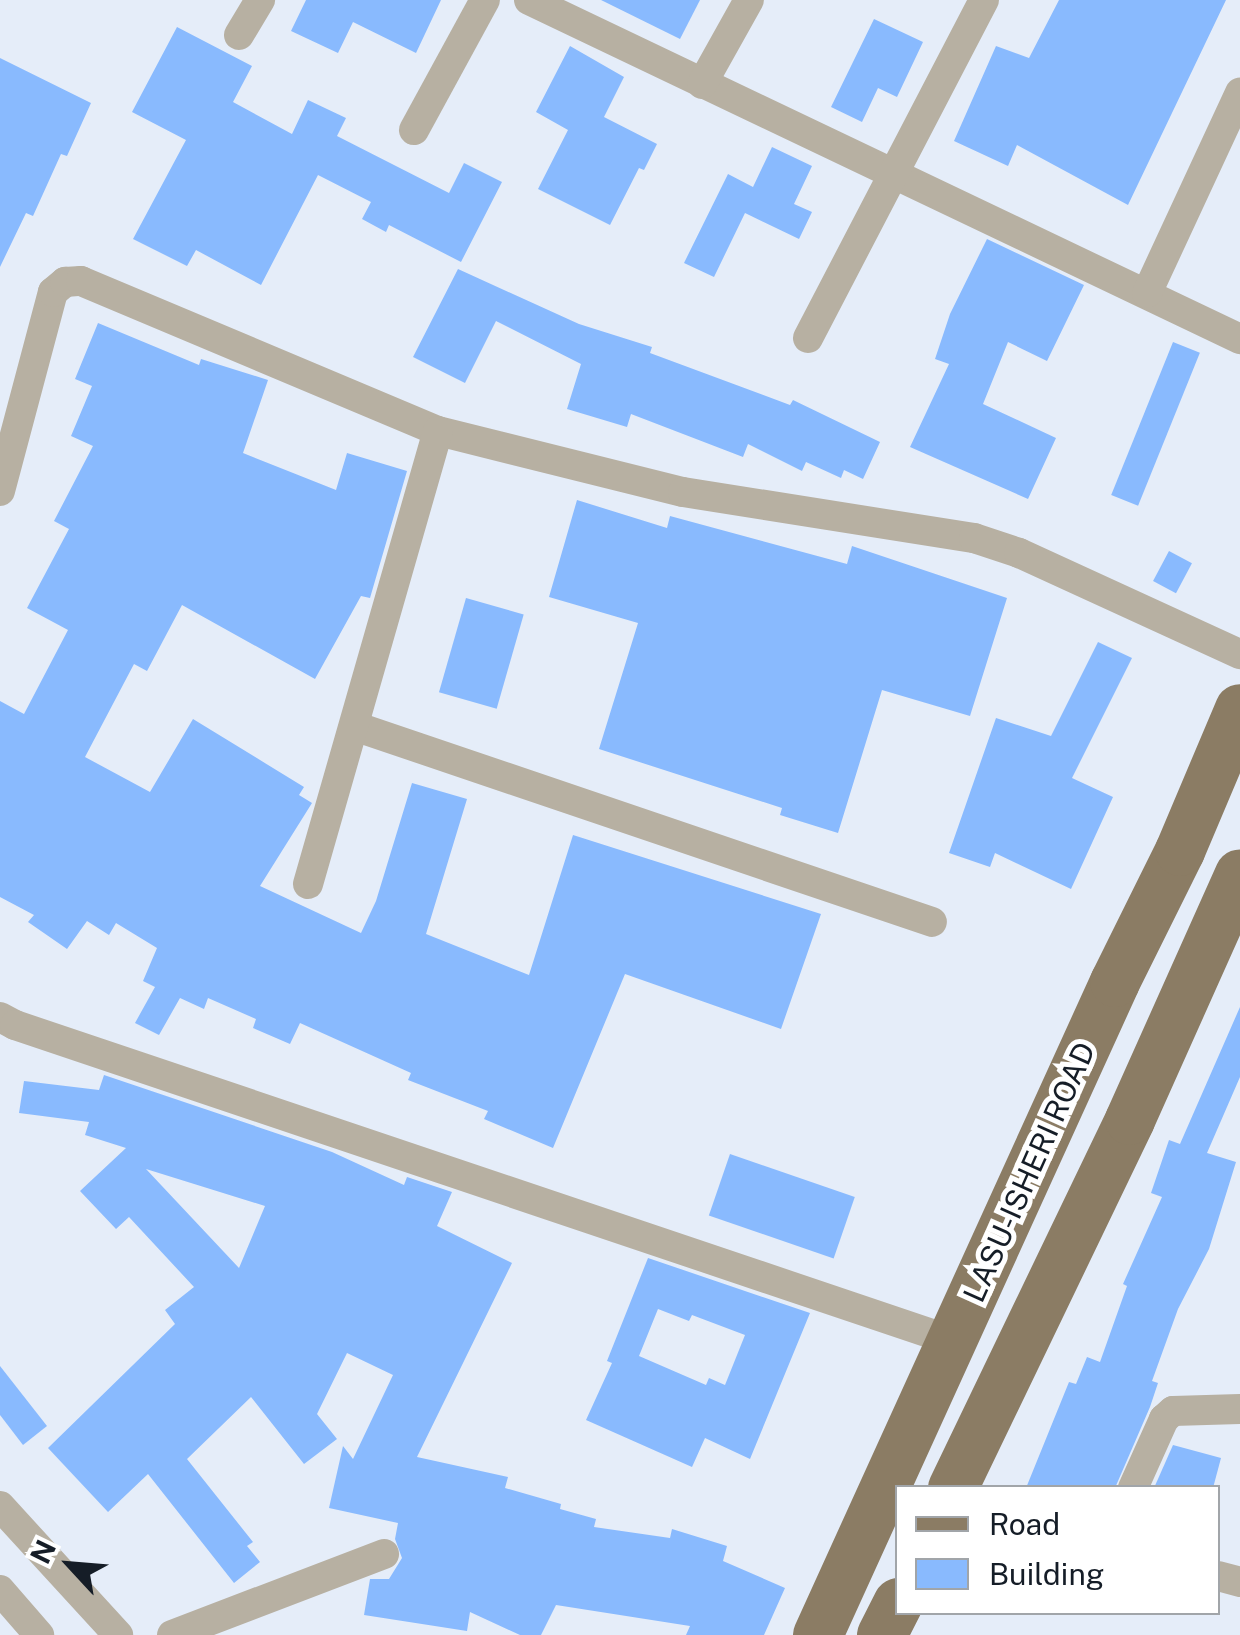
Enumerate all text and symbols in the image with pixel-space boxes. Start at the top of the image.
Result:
street label: LASU-ISHERI ROAD [956,1037,1102,1307]
legend [895,1485,1220,1615]
text: Road [989,1506,1060,1542]
north arrow [20,1515,120,1615]
text: N [23,1535,62,1569]
text: Building [989,1556,1104,1592]

